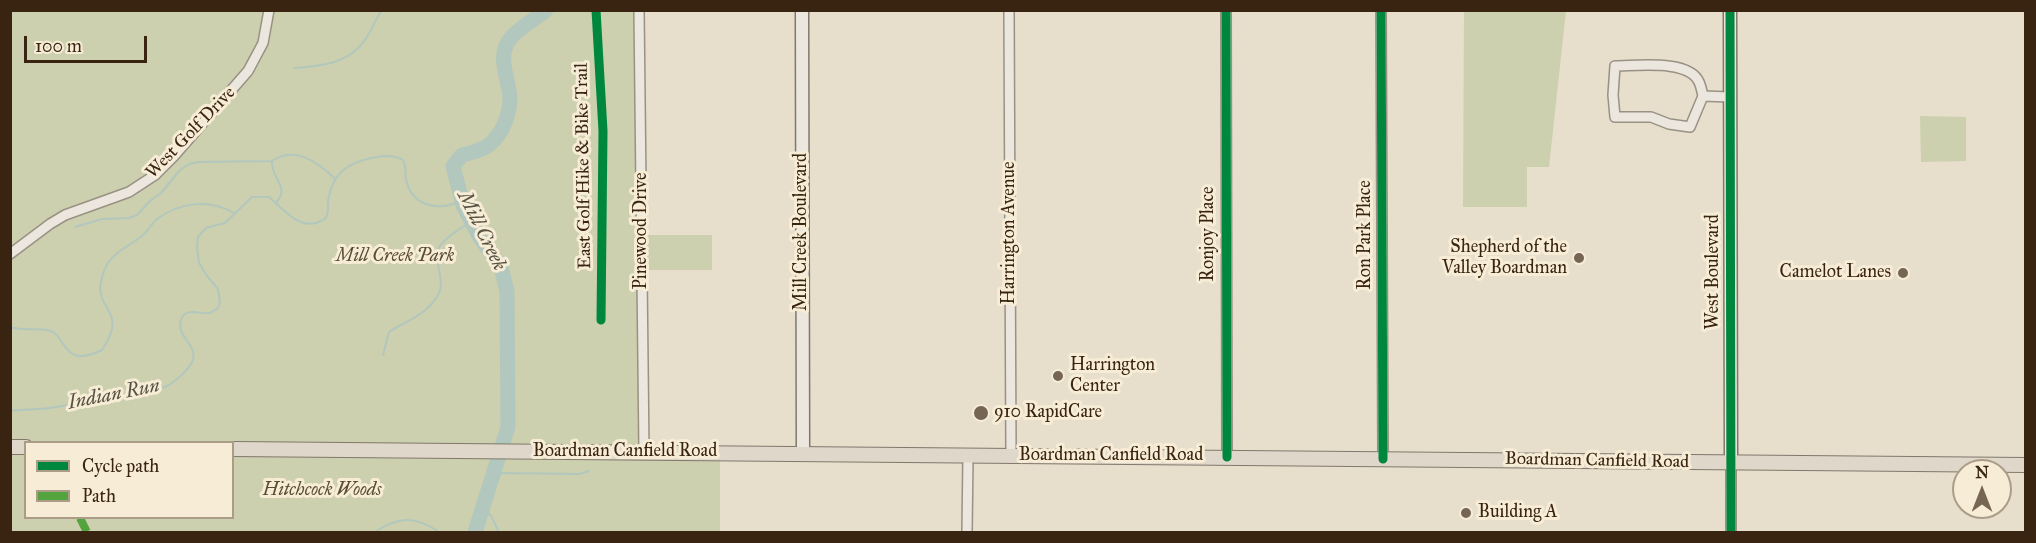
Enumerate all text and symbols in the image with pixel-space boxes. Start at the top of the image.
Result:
scale bar [27,24,150,62]
text: 100 m [35,35,82,57]
street label: East Golf Hike & Bike Trail [571,63,597,269]
street label: West Golf Drive [142,83,240,183]
street label: Mill Creek Boulevard [791,153,813,311]
street label: Harrington Avenue [999,162,1021,304]
street label: Pinewood Drive [631,172,653,290]
street label: Ron Park Place [1355,180,1377,290]
street label: Ronjoy Place [1198,186,1220,282]
water label: Mill Creek [451,187,511,275]
street label: West Boulevard [1703,214,1725,330]
place label: Shepherd of the Valley Boardman [1442,237,1567,280]
park label: Mill Creek Park [336,246,454,268]
marker: Shepherd of the Valley Boardman [1572,251,1586,265]
place label: Camelot Lanes [1780,262,1891,284]
marker: Camelot Lanes [1896,266,1910,280]
place label: Harrington Center [1070,355,1155,398]
marker: Harrington Center [1051,369,1065,383]
water label: Indian Run [66,374,162,416]
place label: 910 RapidCare [994,402,1102,424]
marker: 910 RapidCare [972,404,990,422]
legend [24,441,234,519]
street label: Boardman Canfield Road [533,441,717,463]
street label: Boardman Canfield Road [1019,445,1203,467]
street label: Boardman Canfield Road [1505,449,1689,473]
text: Cycle path [82,455,159,477]
north arrow [1952,459,2012,519]
text: N [1975,463,1989,482]
park label: Hitchcock Woods [263,480,381,502]
text: Path [82,485,116,507]
place label: Building A [1478,502,1557,524]
marker: Building A [1459,506,1473,520]

